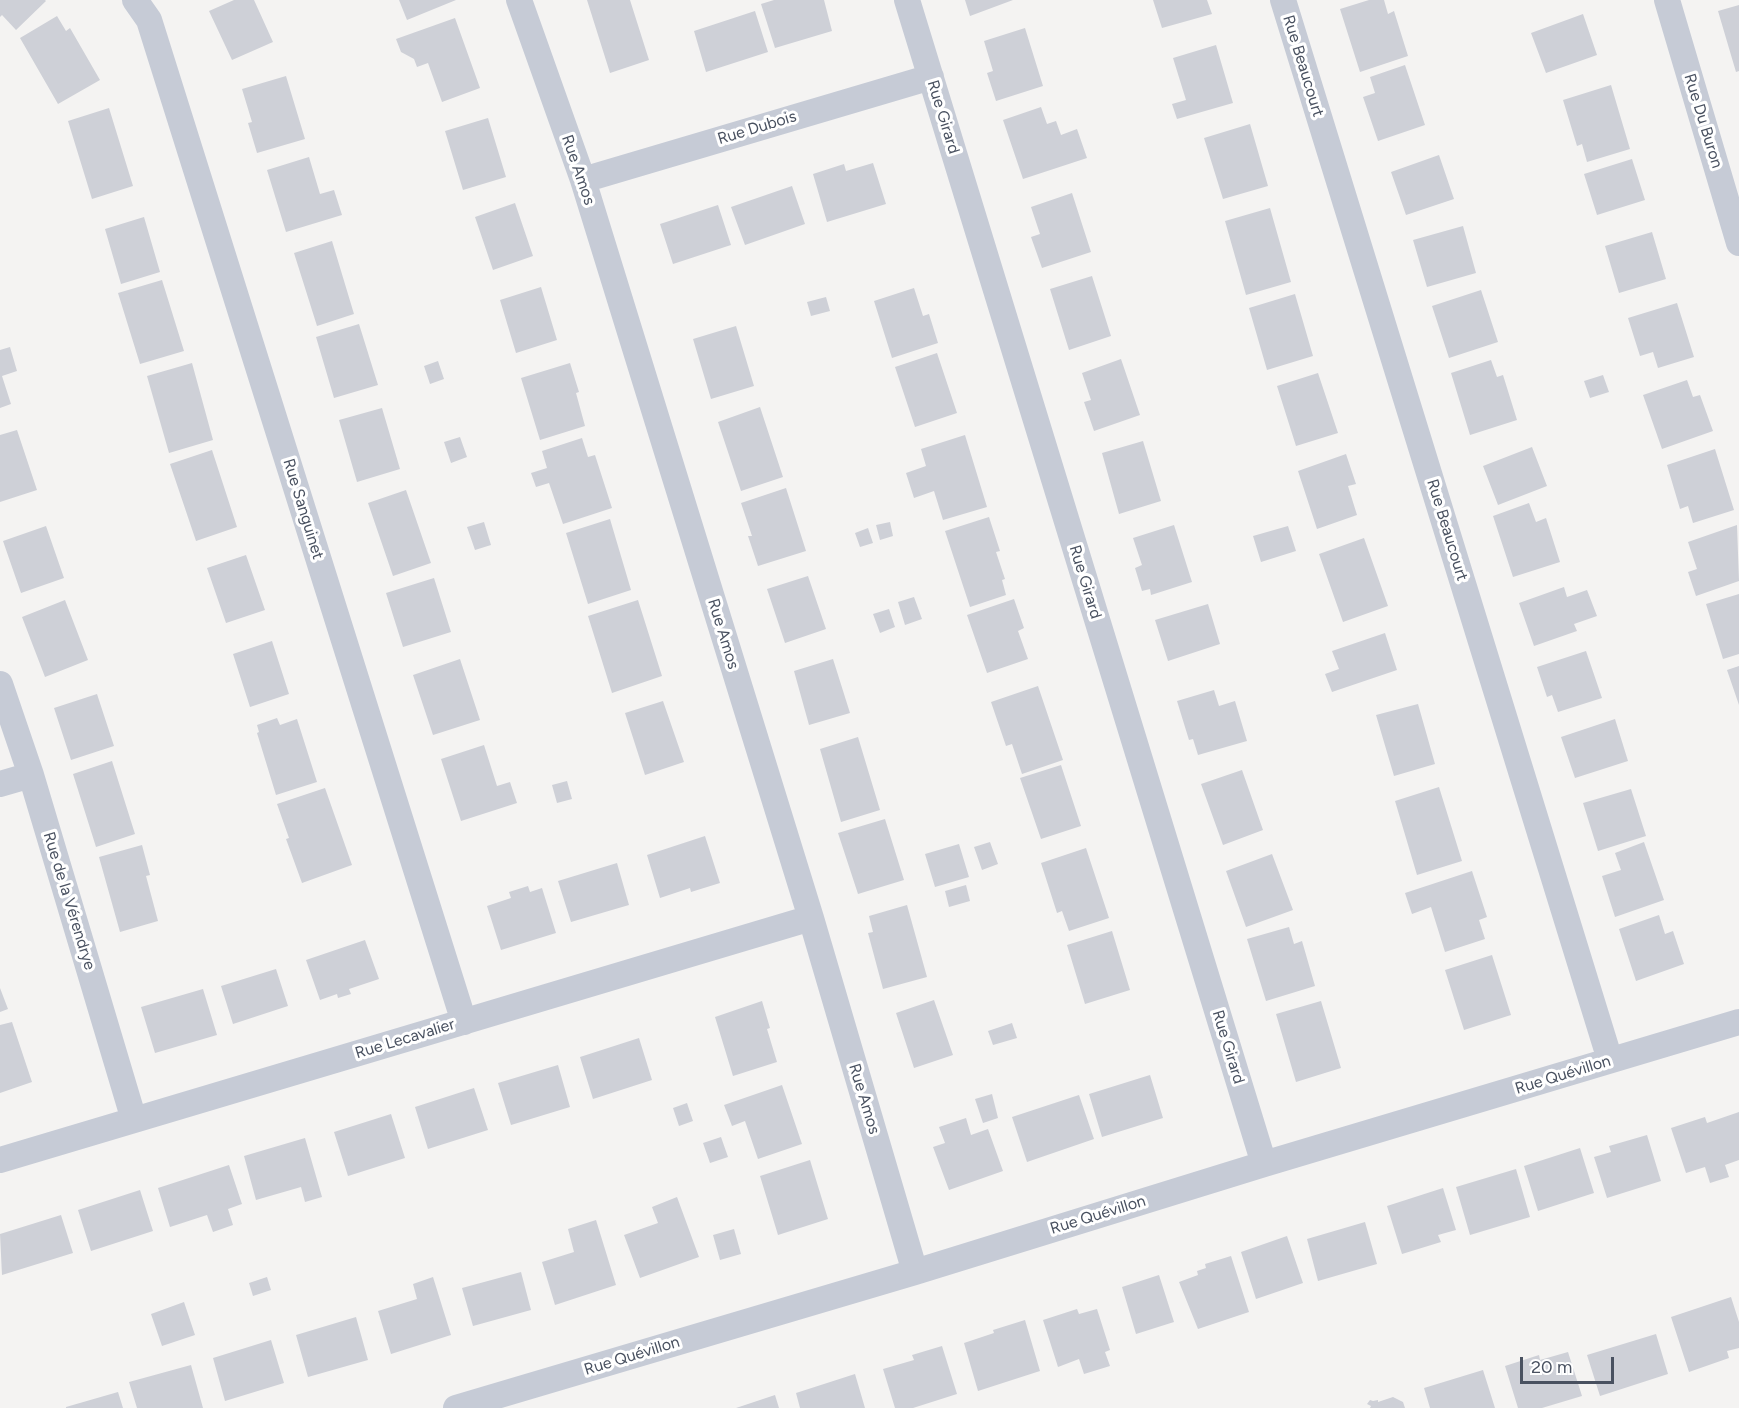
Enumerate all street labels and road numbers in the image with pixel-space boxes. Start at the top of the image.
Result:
street label: Rue Beaucourt [1278,13,1328,119]
street label: Rue Du Buron [1680,71,1726,171]
street label: Rue Girard [923,78,963,156]
street label: Rue Dubois [715,107,799,149]
street label: Rue Amos [557,132,599,208]
street label: Rue Sanguinet [279,456,327,562]
street label: Rue Beaucourt [1422,477,1472,583]
street label: Rue Girard [1065,543,1105,621]
street label: Rue Amos [703,596,743,672]
street label: Rue de la Vérendrye [39,830,99,972]
street label: Rue Girard [1208,1008,1248,1086]
street label: Rue Lecavalier [353,1015,457,1063]
street label: Rue Quévillon [1513,1051,1613,1099]
street label: Rue Amos [844,1061,884,1137]
street label: Rue Quévillon [1048,1191,1148,1239]
street label: Rue Quévillon [582,1332,682,1380]

